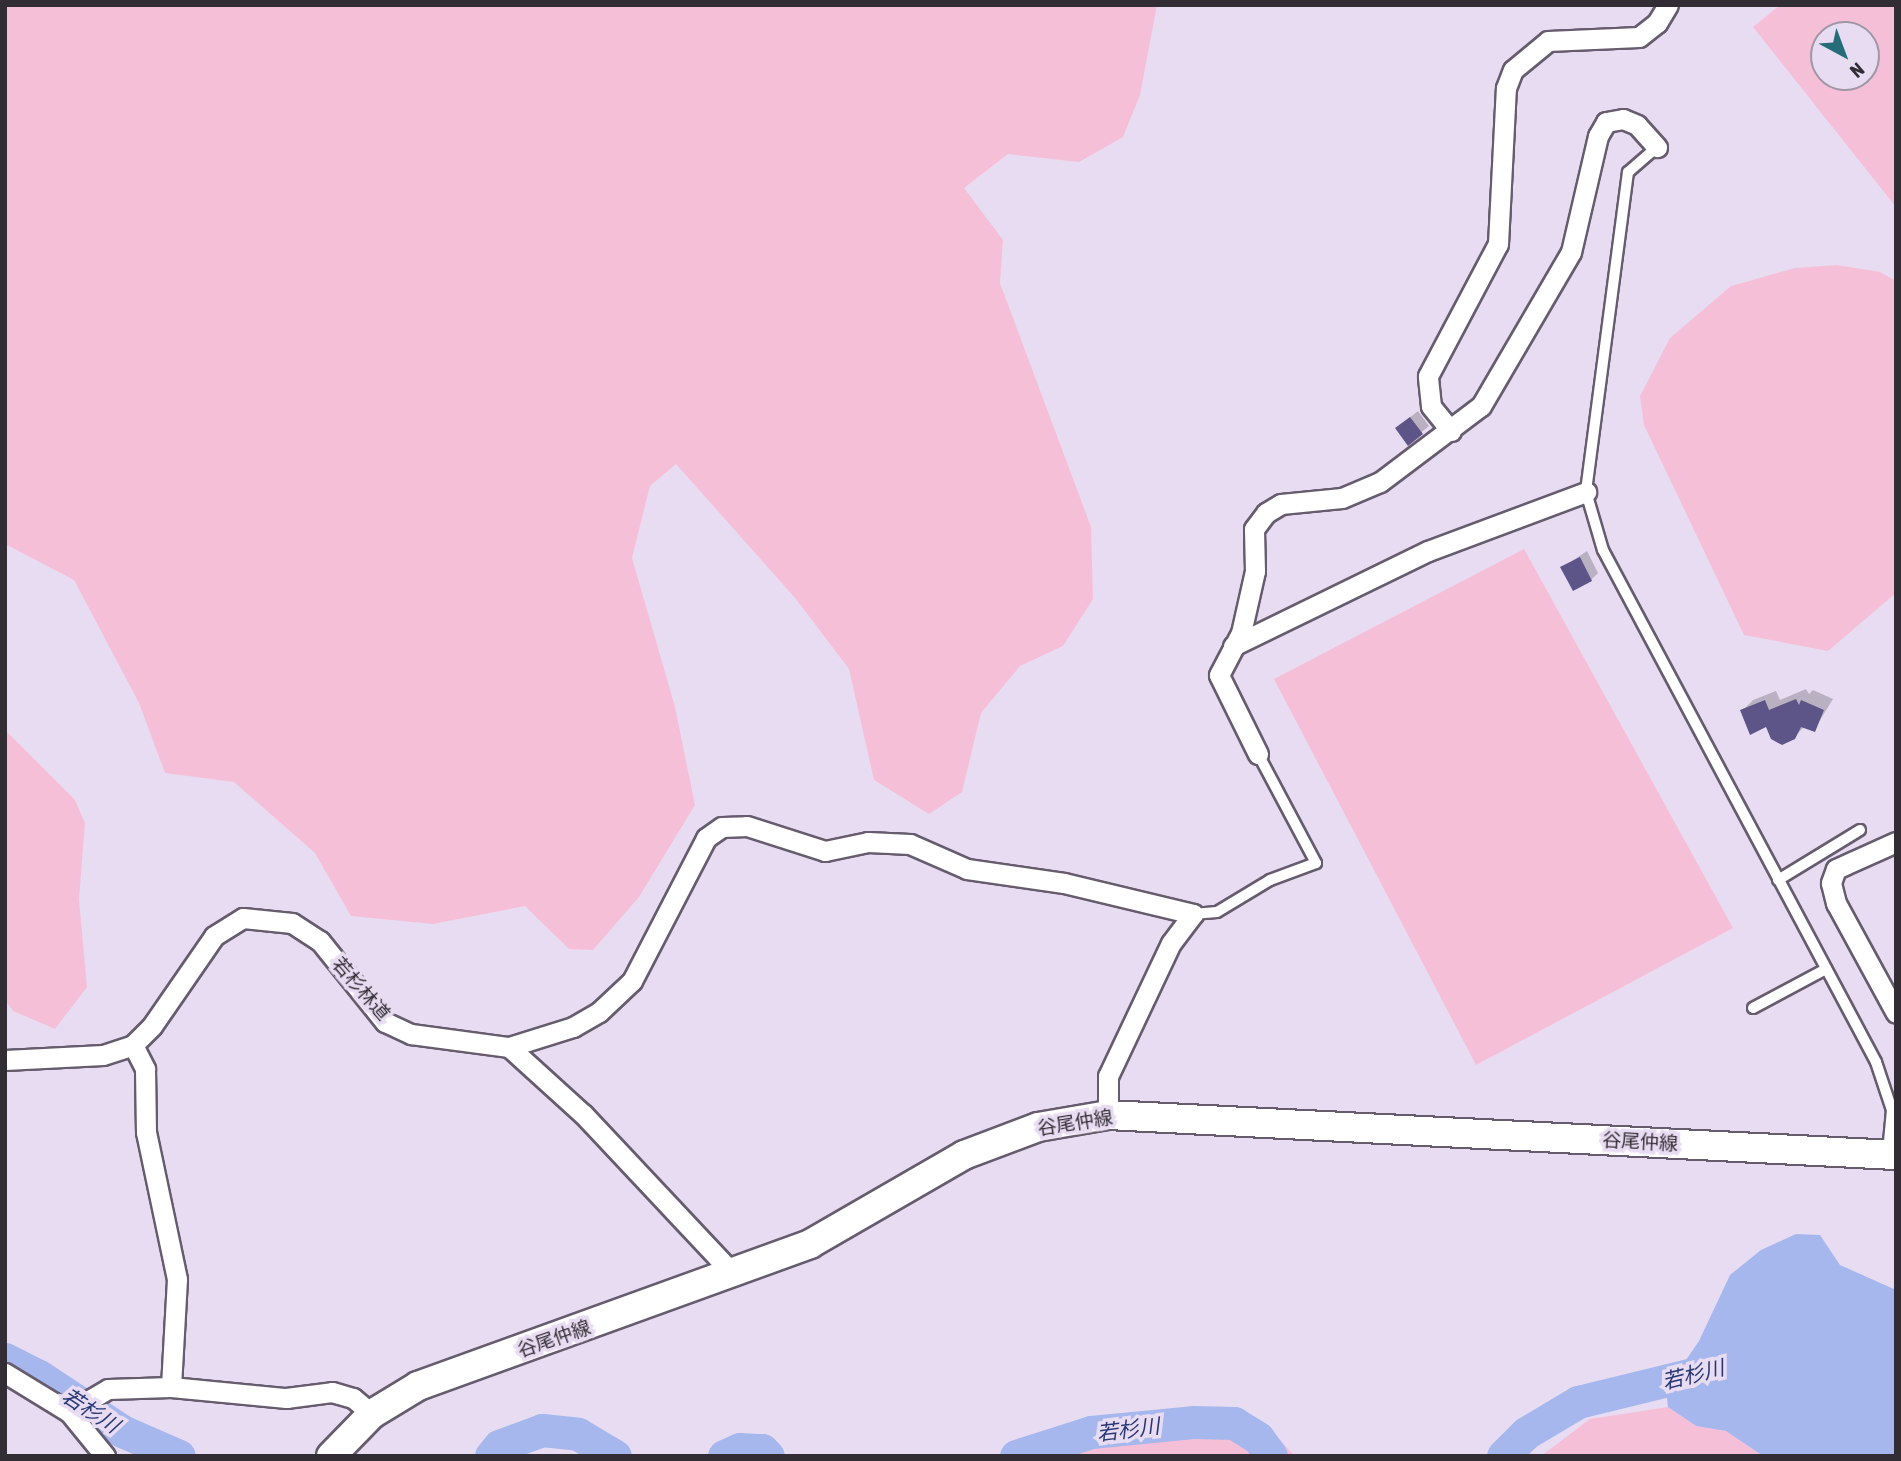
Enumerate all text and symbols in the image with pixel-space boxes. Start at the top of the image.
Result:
north arrow [1810,21,1880,91]
text: N [1846,58,1869,82]
street label: 若杉林道 [327,953,395,1025]
street label: 谷尾仲線 [1036,1106,1114,1140]
street label: 谷尾仲線 [1601,1129,1679,1155]
street label: 谷尾仲線 [514,1316,594,1362]
water label: 若杉川 [1659,1354,1727,1394]
water label: 若杉川 [58,1382,124,1438]
water label: 若杉川 [1095,1413,1161,1445]

